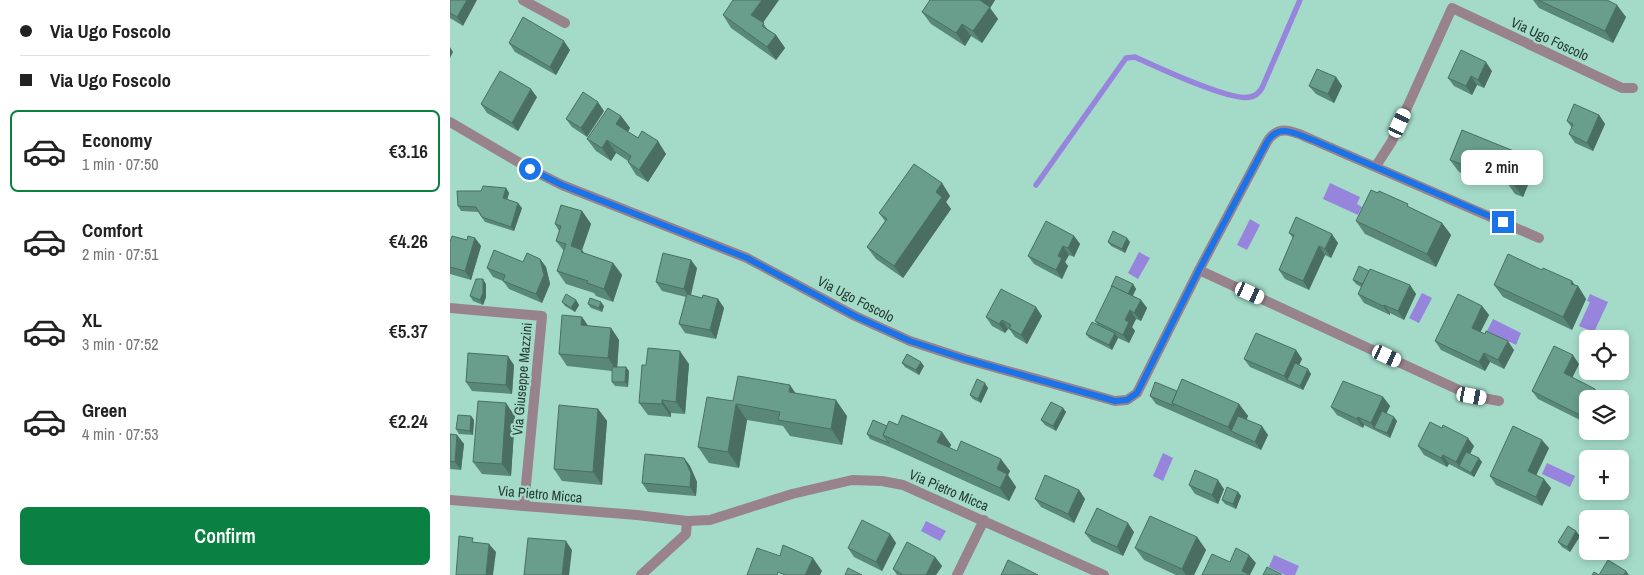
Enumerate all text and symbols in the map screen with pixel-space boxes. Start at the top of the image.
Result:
street label: Via Ugo Foscolo [1508,13,1592,65]
text: Via Ugo Foscolo [50,18,171,44]
text: Via Ugo Foscolo [50,67,171,93]
car [1386,106,1413,140]
text: Economy [82,127,152,153]
icon: car [22,129,67,174]
text: €3.16 [389,138,428,164]
callout: 2 min [1462,150,1544,184]
text: 1 min · 07:50 [82,153,159,175]
text: 2 min [1485,156,1519,178]
route start [519,158,541,180]
route end [1492,211,1514,233]
text: Comfort [82,217,143,243]
icon: car [22,219,67,264]
text: €4.26 [389,228,428,254]
text: 2 min · 07:51 [82,243,159,265]
street label: Via Ugo Foscolo [814,272,898,326]
car [1233,280,1266,306]
text: XL [82,307,102,333]
icon: car [22,309,67,354]
text: €5.37 [389,318,428,344]
street label: Via Giuseppe Mazzini [508,322,536,436]
map controls [1579,330,1629,560]
button: locate [1579,330,1629,380]
text: 3 min · 07:52 [82,333,159,355]
car [1370,343,1403,369]
car [1455,386,1488,406]
button: layers [1579,390,1629,440]
text: Green [82,397,127,423]
icon: car [22,399,67,444]
text: €2.24 [389,408,428,434]
text: 4 min · 07:53 [82,423,159,445]
button: + [1579,450,1629,500]
street label: Via Pietro Micca [907,465,992,515]
street label: Via Pietro Micca [497,481,584,507]
button: Confirm [20,507,430,565]
button: − [1579,510,1629,560]

